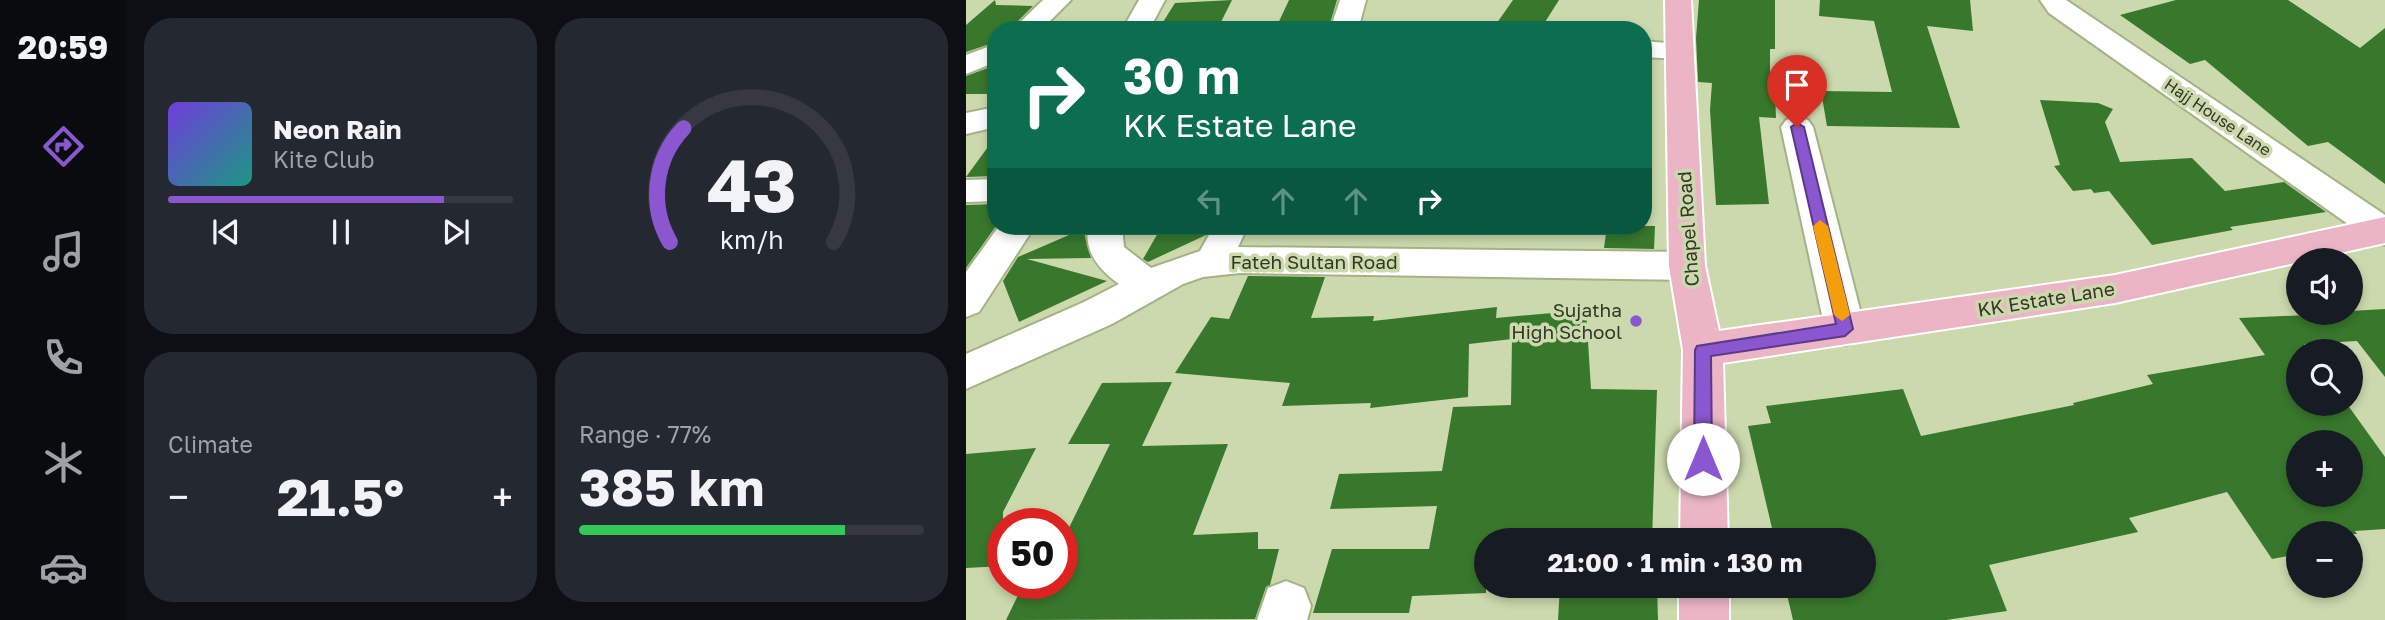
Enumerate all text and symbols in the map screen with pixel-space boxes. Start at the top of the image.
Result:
text: 20:59 [18,28,108,66]
text: 30 m [1123,46,1240,105]
icon: right [1008,49,1099,140]
pin [1767,55,1827,127]
icon: arrive [1778,66,1816,104]
street label: Hajj House Lane [2161,74,2275,160]
text: KK Estate Lane [1123,106,1356,144]
text: Neon Rain [273,114,402,145]
icon: directions [39,122,88,171]
text: 43 [707,142,796,229]
text: Kite Club [273,145,374,173]
street label: Chapel Road [1672,171,1703,287]
icon: left [1191,182,1229,220]
icon: ahead [1264,182,1302,220]
icon: ahead [1337,182,1375,220]
icon: right [1410,182,1448,220]
icon: previous [207,213,245,251]
icon: pause [322,213,360,251]
icon: next [437,213,475,251]
text: km/h [720,224,783,255]
icon: music [39,227,88,276]
map controls [2286,248,2363,598]
button: sound [2286,248,2363,325]
street label: Fateh Sultan Road [1230,250,1398,273]
street label: KK Estate Lane [1976,276,2116,321]
place label: Sujatha High School [1511,298,1622,343]
marker: Sujatha High School [1628,313,1644,329]
icon: phone [39,333,88,382]
button: search [2286,339,2363,416]
text: Range · 77% [579,420,711,448]
position arrow [1666,422,1740,496]
text: Climate [168,430,253,458]
button: + [2286,430,2363,507]
icon: climate [39,438,88,487]
text: 385 km [579,455,764,517]
text: 21.5° [277,465,404,527]
text: − [168,474,189,519]
text: + [492,474,513,519]
speed limit sign: 50 [987,508,1078,599]
button: − [2286,521,2363,598]
icon: car [39,543,88,592]
text: 21:00 · 1 min · 130 m [1548,547,1802,578]

